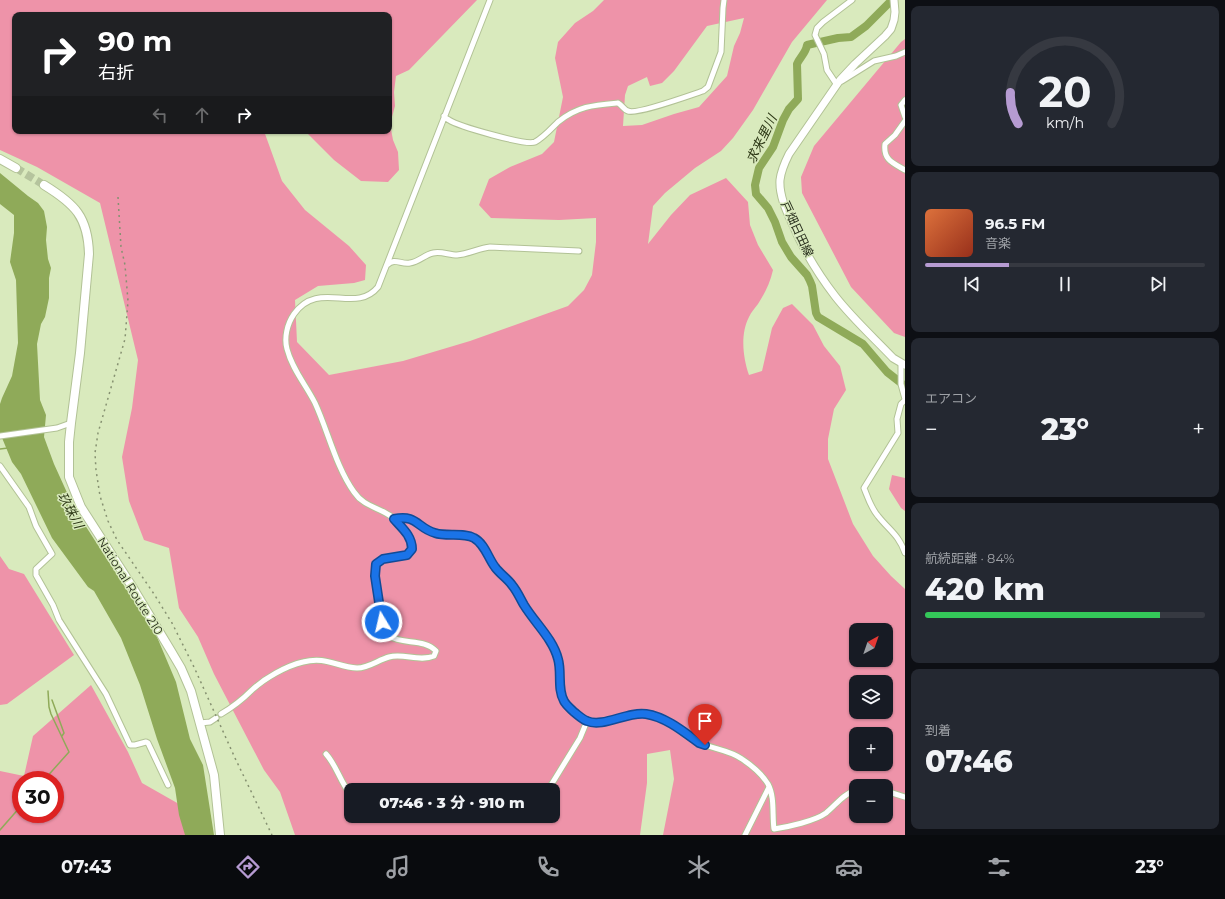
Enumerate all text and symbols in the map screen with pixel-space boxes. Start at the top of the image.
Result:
text: 90 m [98,24,172,58]
icon: right [32,28,84,80]
text: 右折 [98,62,134,84]
text: 20 [1039,67,1091,117]
icon: left [149,104,171,126]
icon: ahead [191,104,213,126]
icon: right [233,104,255,126]
water label: 求来里川 [742,110,780,166]
text: km/h [1046,113,1084,131]
street label: 戸畑日田線 [778,198,817,259]
text: 96.5 FM [985,214,1045,233]
text: 音楽 [985,235,1011,251]
icon: previous [961,273,983,295]
icon: pause [1054,273,1076,295]
icon: next [1147,273,1169,295]
text: エアコン [925,390,977,406]
text: 23° [1041,411,1089,448]
text: − [925,416,938,443]
text: + [1192,416,1205,443]
water label: 玖珠川 [55,489,88,533]
street label: National Route 210 [94,534,167,637]
text: 航続距離 · 84% [925,550,1014,566]
text: 420 km [925,571,1045,608]
position arrow [361,601,403,643]
north arrow [849,623,893,667]
map controls [849,623,893,823]
button: layers [849,675,893,719]
pin [688,704,722,745]
icon: arrive [694,710,716,732]
text: 到着 [925,722,951,738]
button: + [849,727,893,771]
text: 07:46 [925,743,1013,780]
speed limit sign: 30 [12,771,64,823]
button: − [849,779,893,823]
text: 07:46 · 3 分 · 910 m [379,793,525,812]
icon: directions [234,853,262,881]
icon: music [384,853,412,881]
icon: phone [534,853,562,881]
icon: climate [685,853,713,881]
icon: car [835,853,863,881]
icon: filters [985,853,1013,881]
text: 07:43 [61,856,112,878]
text: 23° [1135,856,1164,878]

